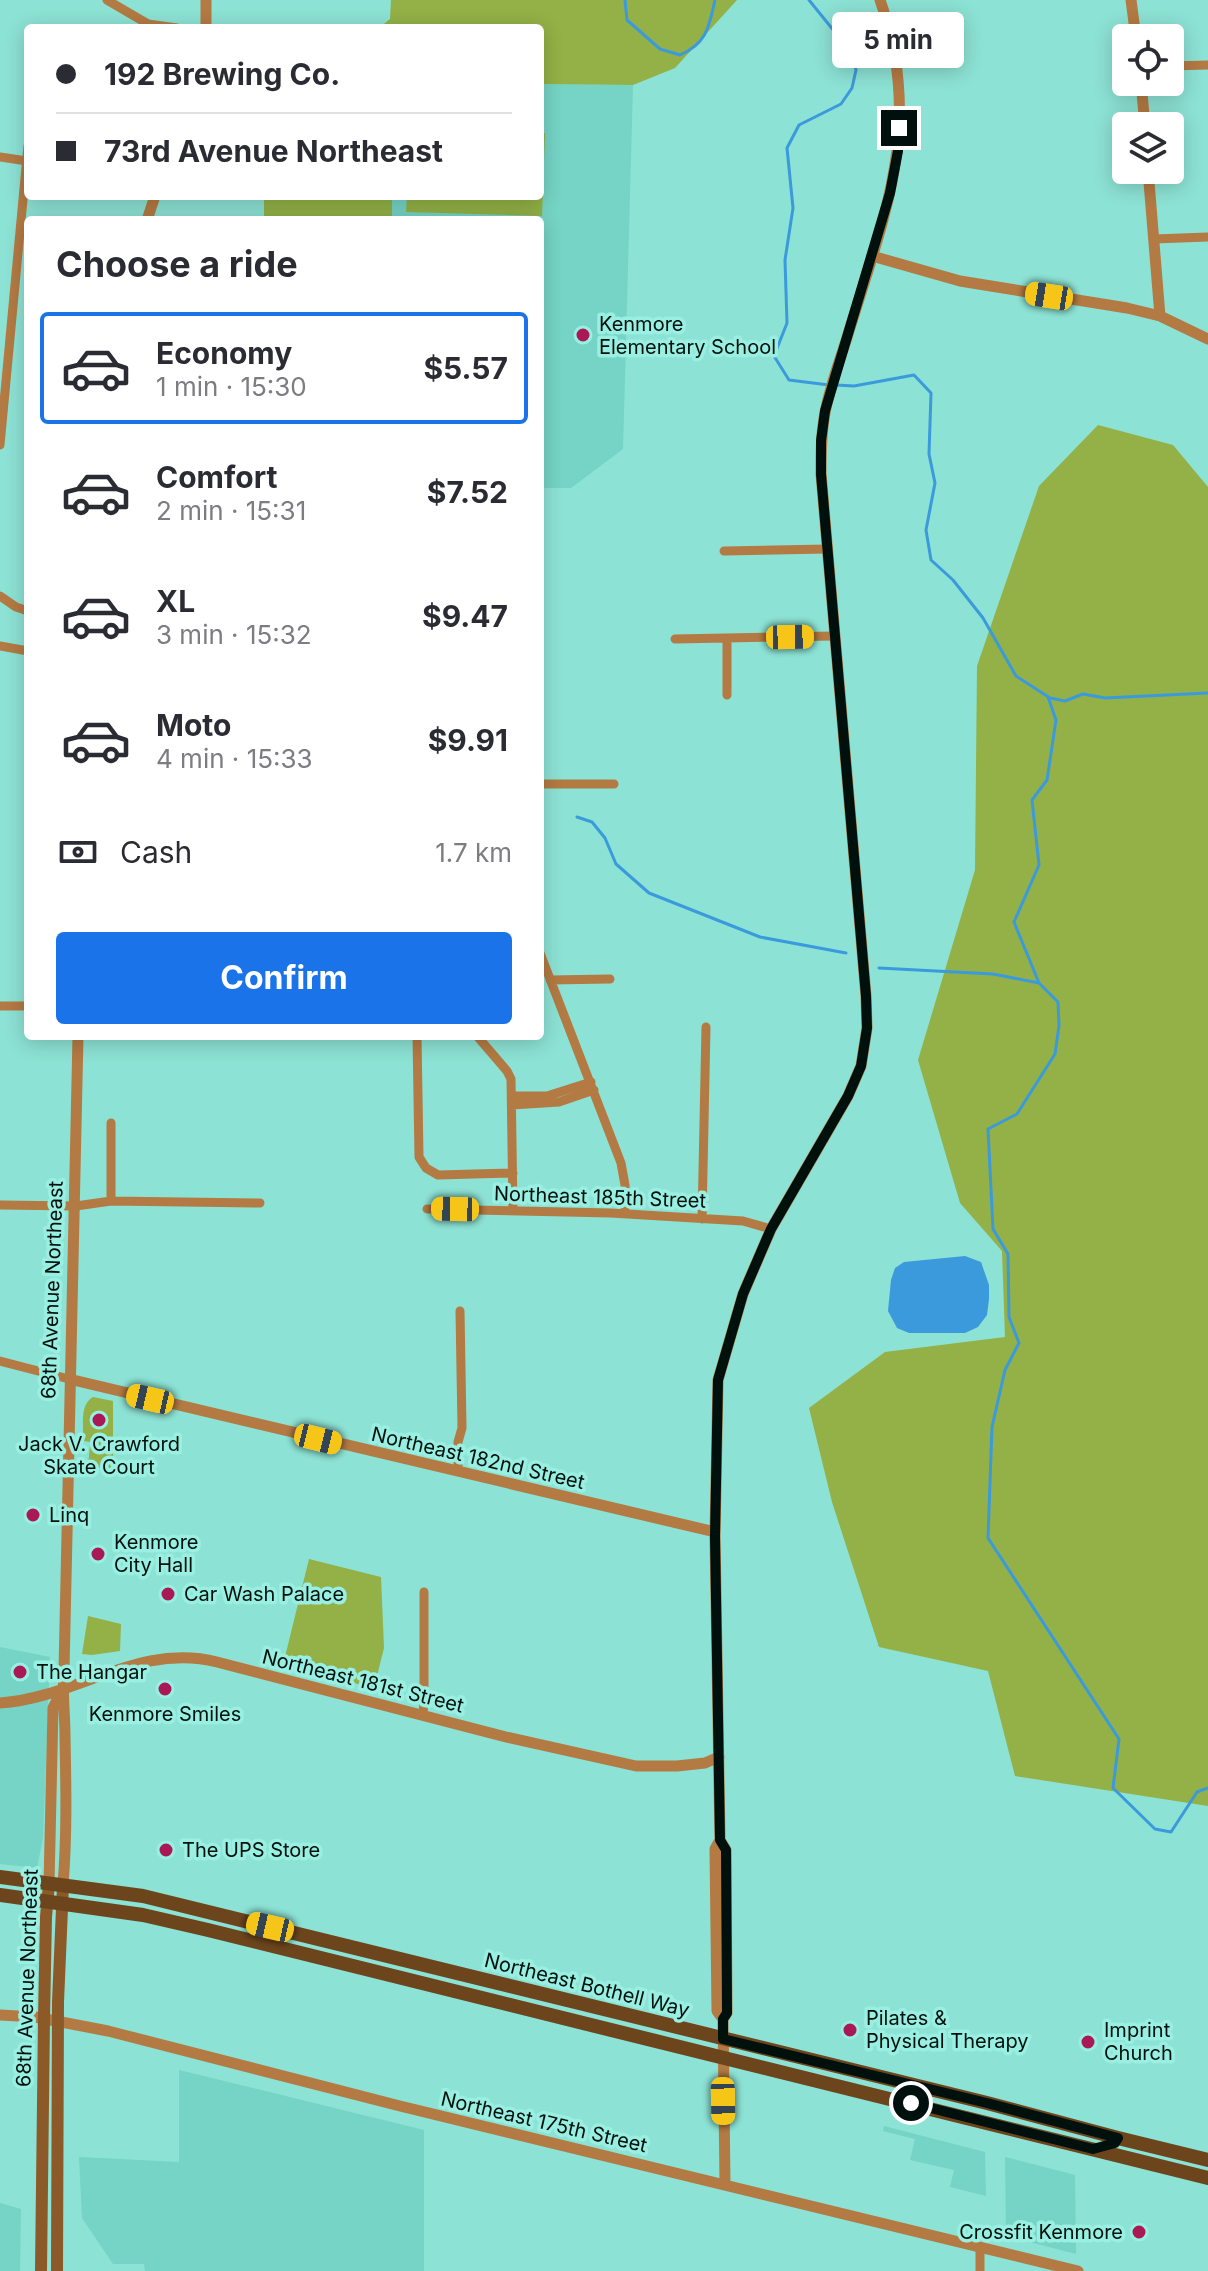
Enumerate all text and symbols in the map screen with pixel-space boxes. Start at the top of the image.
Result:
callout: 5 min [833,12,965,68]
text: 5 min [863,24,933,55]
map controls [1112,24,1184,184]
button: locate [1112,24,1184,96]
text: 192 Brewing Co. [104,56,340,92]
route end [881,110,917,146]
button: layers [1112,112,1184,184]
text: 73rd Avenue Northeast [104,133,443,169]
text: Choose a ride [56,242,298,286]
car [1023,280,1075,312]
place label: Kenmore Elementary School [599,312,776,359]
marker: Kenmore Elementary School [574,326,592,344]
icon: car [60,332,132,404]
text: Economy [156,335,292,371]
text: $5.57 [423,350,508,386]
text: 1 min · 15:30 [156,371,307,402]
icon: car [60,456,132,528]
text: Comfort [156,459,277,495]
text: $7.52 [427,474,508,510]
text: 2 min · 15:31 [156,495,306,526]
icon: car [60,580,132,652]
text: XL [156,583,195,619]
text: $9.47 [422,598,508,634]
text: 3 min · 15:32 [156,619,312,650]
car [766,625,814,649]
icon: car [60,704,132,776]
text: Moto [156,707,231,743]
text: $9.91 [428,722,508,758]
text: 4 min · 15:33 [156,743,313,774]
icon: cash [56,830,100,874]
text: Cash [120,834,192,870]
text: 1.7 km [435,837,512,868]
button: Confirm [56,932,512,1024]
street label: 68th Avenue Northeast [36,1180,68,1399]
street label: Northeast 185th Street [494,1181,707,1213]
car [431,1197,479,1221]
car [124,1382,176,1416]
marker: Jack V. Crawford Skate Court [90,1411,108,1429]
car [292,1422,344,1456]
street label: Northeast 182nd Street [369,1422,587,1494]
place label: Jack V. Crawford Skate Court [18,1432,180,1479]
place label: Linq [49,1503,89,1527]
marker: Linq [24,1506,42,1524]
place label: Kenmore City Hall [114,1530,199,1577]
marker: Kenmore City Hall [89,1545,107,1563]
place label: Car Wash Palace [184,1582,344,1606]
marker: Car Wash Palace [159,1585,177,1603]
street label: Northeast 181st Street [260,1644,467,1718]
place label: The Hangar [36,1660,147,1684]
marker: The Hangar [11,1663,29,1681]
marker: Kenmore Smiles [156,1680,174,1698]
place label: Kenmore Smiles [89,1702,241,1726]
place label: The UPS Store [182,1838,320,1862]
marker: The UPS Store [157,1841,175,1859]
street label: 68th Avenue Northeast [11,1868,43,2087]
car [244,1910,296,1944]
street label: Northeast Bothell Way [482,1948,692,2022]
place label: Pilates & Physical Therapy [866,2006,1029,2053]
place label: Imprint Church [1104,2018,1173,2065]
marker: Pilates & Physical Therapy [841,2021,859,2039]
marker: Imprint Church [1079,2033,1097,2051]
car [711,2077,735,2125]
route start [893,2085,929,2121]
street label: Northeast 175th Street [439,2087,650,2158]
place label: Crossfit Kenmore [959,2220,1123,2244]
marker: Crossfit Kenmore [1130,2223,1148,2241]

